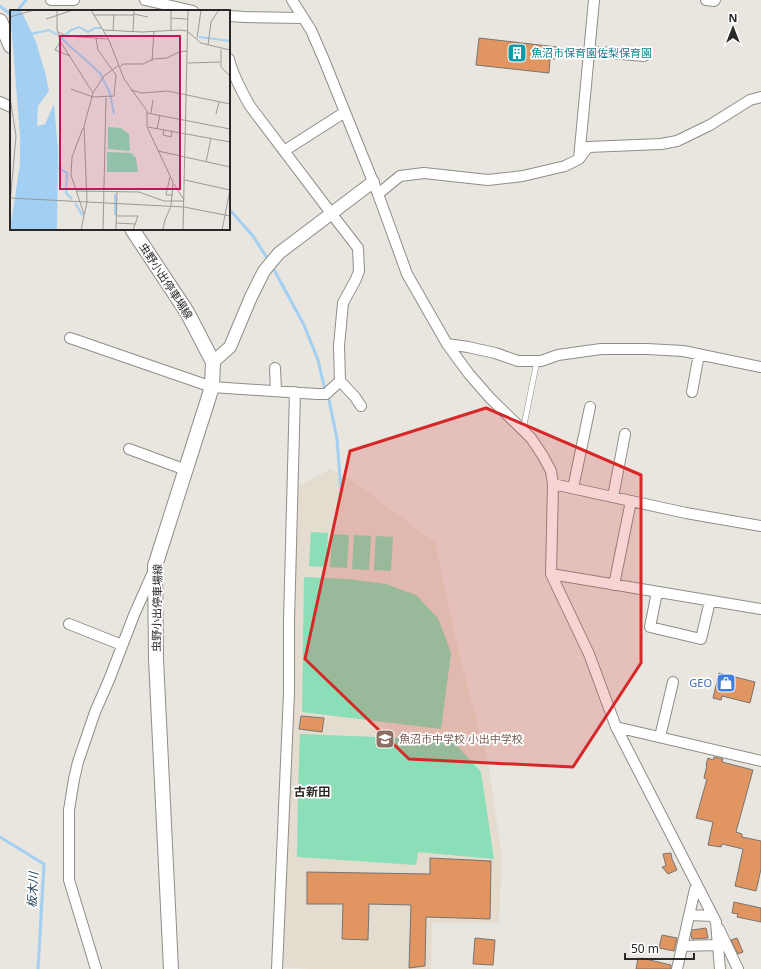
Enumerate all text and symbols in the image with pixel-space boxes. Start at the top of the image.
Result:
north arrow [713,8,753,48]
inset map [10,10,230,230]
text: N [729,10,737,25]
building icon: 魚沼市保育園佐梨保育園 [506,42,528,64]
place label: 魚沼市保育園佐梨保育園 [531,45,652,60]
street label: 虫野小出停車場線 [136,240,197,322]
street label: 虫野小出停車場線 [148,564,165,652]
shop icon: GEO [715,672,737,694]
place label: GEO [689,675,712,690]
school or university icon: 魚沼市中学校 小出中学校 [374,728,396,750]
place label: 魚沼市中学校 小出中学校 [399,731,523,746]
district label: 古新田 [294,783,330,800]
water label: 板木川 [23,870,42,908]
scale bar [625,935,694,961]
text: 50 m [631,940,659,957]

